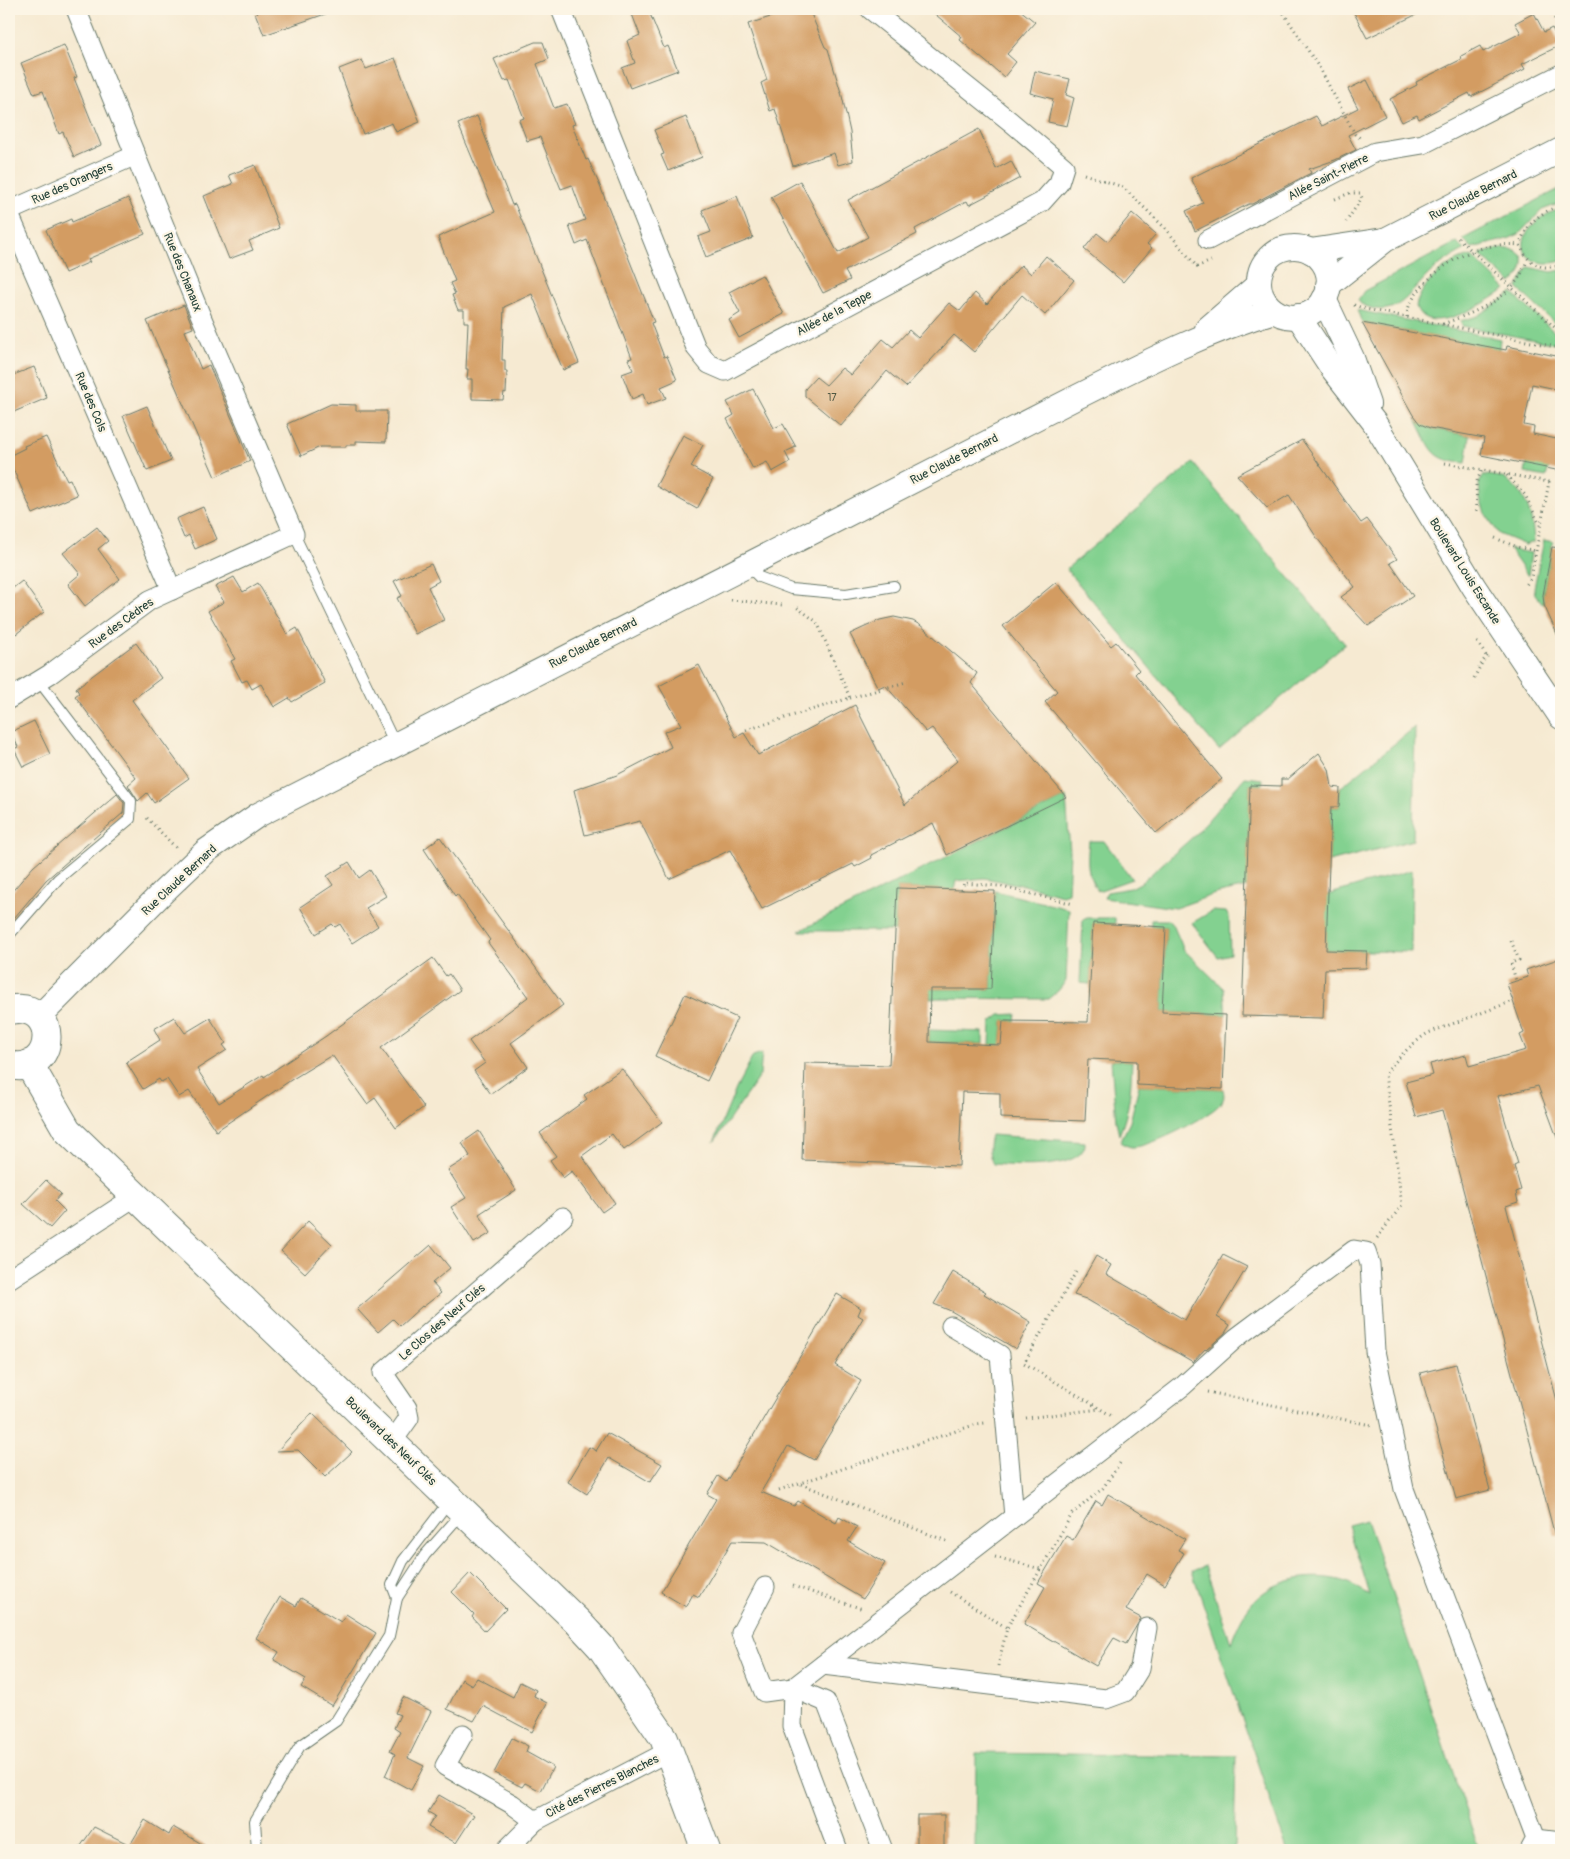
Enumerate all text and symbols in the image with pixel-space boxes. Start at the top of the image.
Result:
street label: Allée Saint-Pierre [1285,151,1371,204]
street label: Rue des Orangers [29,159,116,208]
street label: Rue Claude Bernard [1427,167,1520,224]
street label: Rue des Chanaux [160,231,205,314]
street label: Allée de la Teppe [794,287,874,340]
street label: Rue des Cols [71,370,110,435]
house number: 17 [827,392,837,404]
street label: Rue Claude Bernard [908,431,1001,488]
street label: Boulevard Louis Escande [1426,515,1503,627]
street label: Rue des Cèdres [86,595,157,652]
street label: Rue Claude Bernard [547,615,640,672]
street label: Rue Claude Bernard [139,842,220,919]
street label: Le Clos des Neuf Clés [396,1280,489,1364]
street label: Boulevard des Neuf Clés [342,1394,440,1489]
street label: Cité des Pierres Blanches [543,1751,662,1821]

